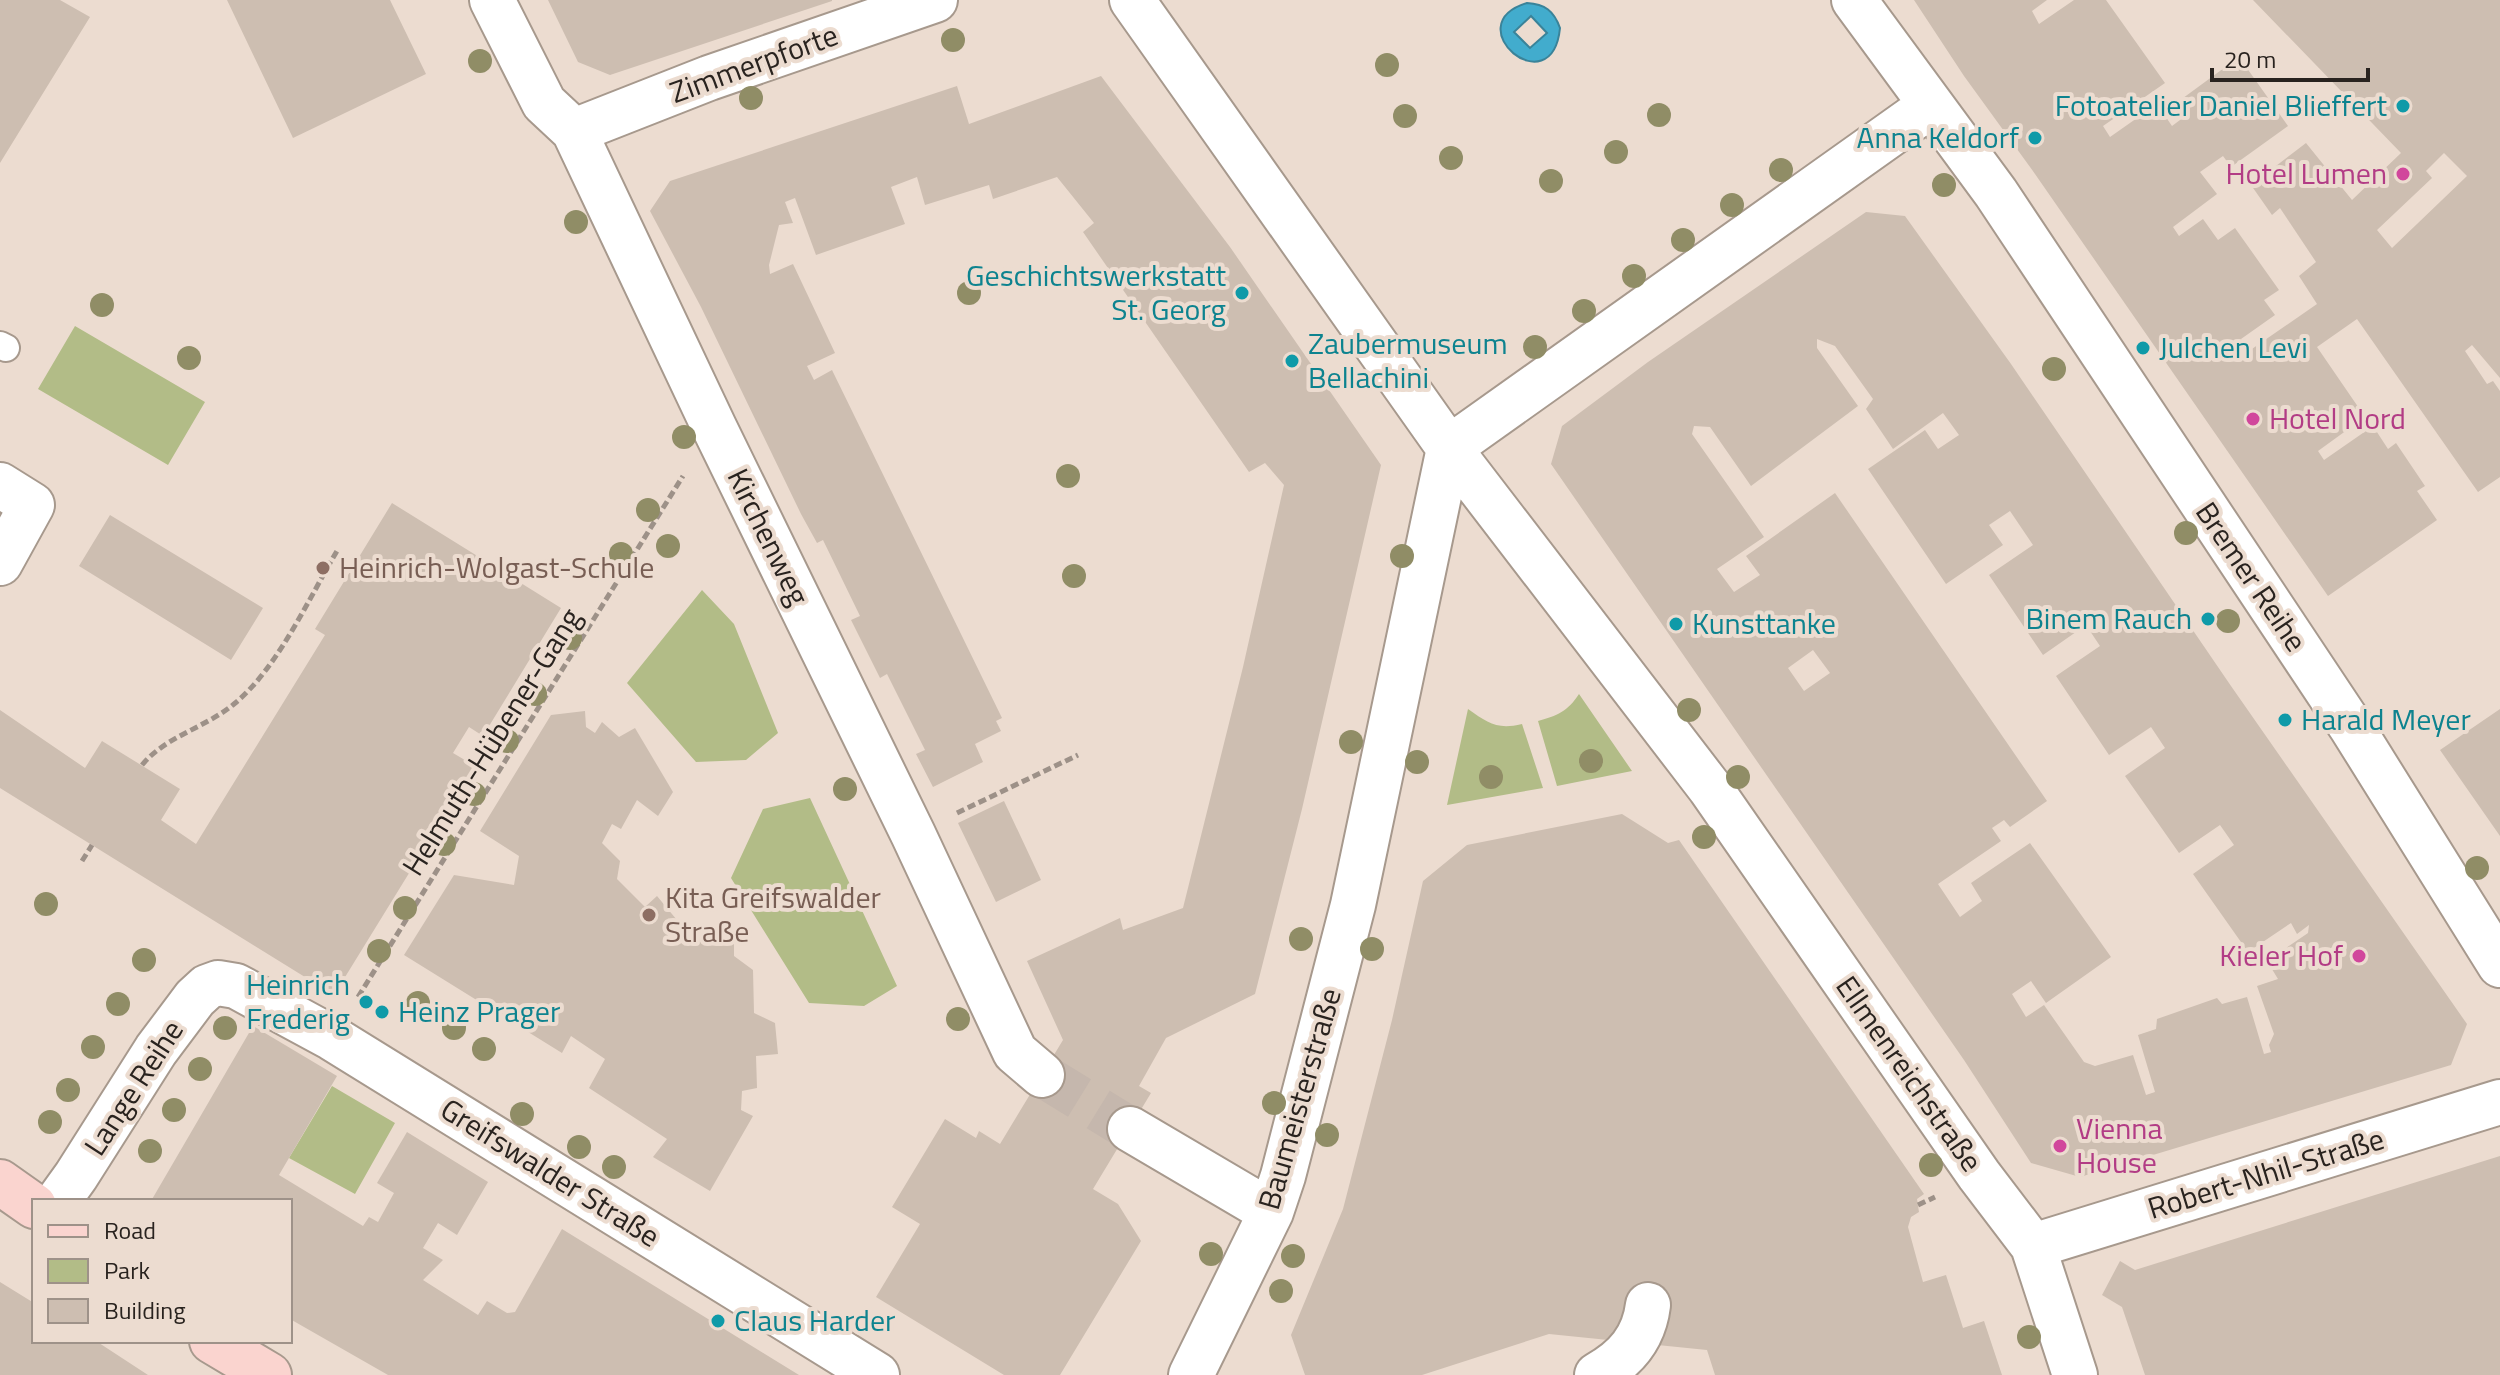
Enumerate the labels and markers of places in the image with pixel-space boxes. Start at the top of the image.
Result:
place label: Fotoatelier Daniel Blieffert [2055,82,2387,128]
marker: Fotoatelier Daniel Blieffert [2394,97,2412,115]
place label: Anna Keldorf [1857,114,2019,160]
marker: Anna Keldorf [2026,129,2044,147]
place label: Hotel Lumen [2225,150,2387,196]
marker: Hotel Lumen [2394,165,2412,183]
place label: Geschichtswerkstatt St. Georg [966,252,1226,332]
marker: Geschichtswerkstatt St. Georg [1233,284,1251,302]
place label: Zaubermuseum Bellachini [1308,320,1507,400]
place label: Julchen Levi [2159,324,2308,370]
marker: Julchen Levi [2134,339,2152,357]
marker: Zaubermuseum Bellachini [1283,352,1301,370]
place label: Hotel Nord [2269,395,2406,441]
marker: Hotel Nord [2244,410,2262,428]
place label: Heinrich-Wolgast-Schule [339,544,654,590]
marker: Heinrich-Wolgast-Schule [314,559,332,577]
place label: Binem Rauch [2025,595,2192,641]
place label: Kunsttanke [1692,600,1836,646]
marker: Binem Rauch [2199,610,2217,628]
marker: Kunsttanke [1667,615,1685,633]
place label: Harald Meyer [2301,696,2471,742]
marker: Harald Meyer [2276,711,2294,729]
place label: Kita Greifswalder Straße [665,874,881,954]
marker: Kita Greifswalder Straße [640,906,658,924]
place label: Kieler Hof [2219,932,2343,978]
marker: Kieler Hof [2350,947,2368,965]
place label: Heinrich Frederig [246,961,350,1041]
place label: Heinz Prager [398,988,560,1034]
marker: Heinrich Frederig [357,993,375,1011]
marker: Heinz Prager [373,1003,391,1021]
place label: Vienna House [2076,1105,2162,1185]
marker: Vienna House [2051,1137,2069,1155]
place label: Claus Harder [734,1297,895,1343]
marker: Claus Harder [709,1312,727,1330]

